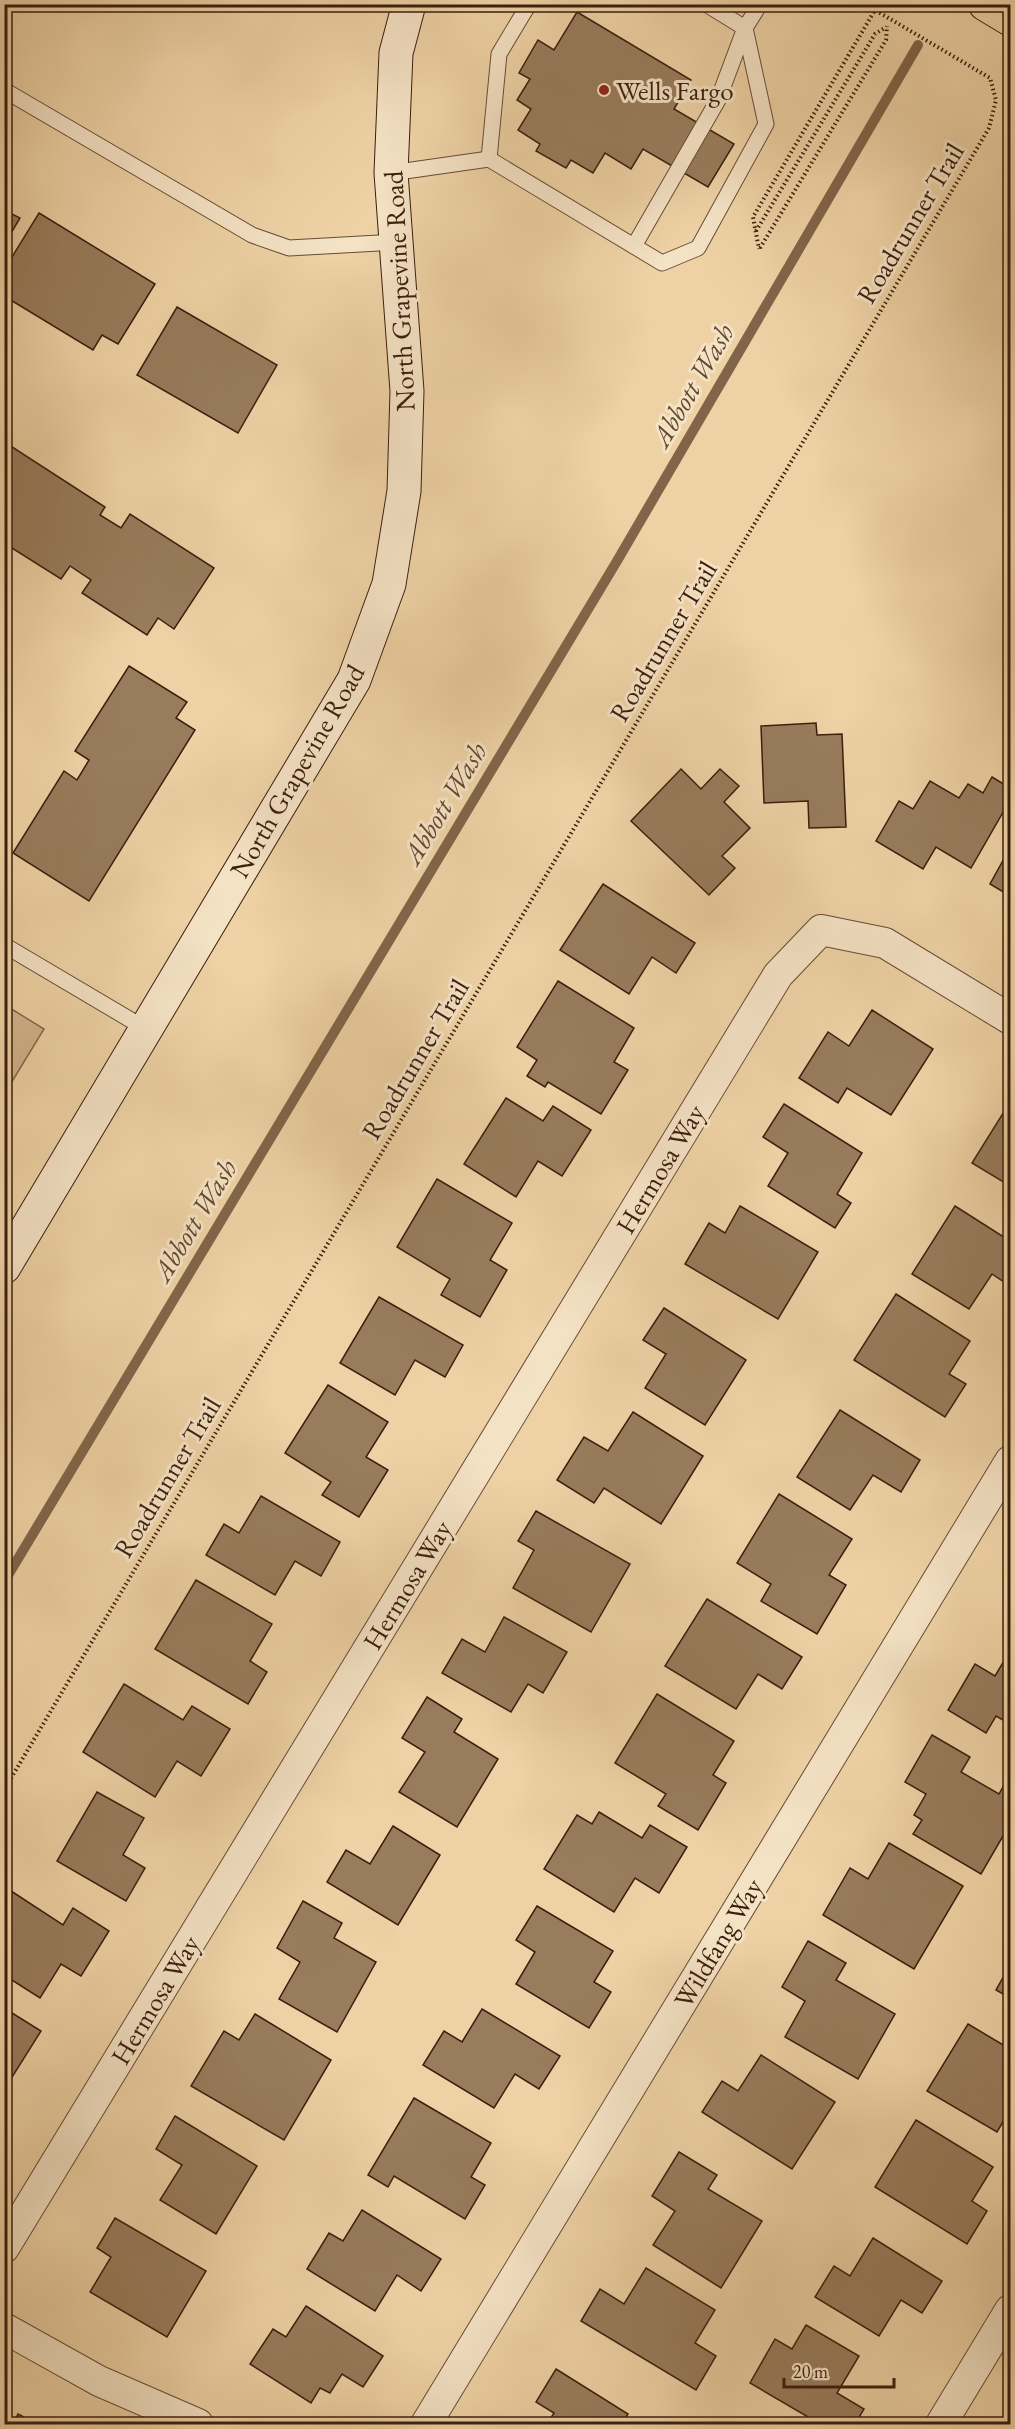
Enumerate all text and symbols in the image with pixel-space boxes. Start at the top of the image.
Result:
place label: Wells Fargo [616,73,734,108]
marker: Wells Fargo [597,83,611,97]
street label: Roadrunner Trail [848,136,972,310]
street label: North Grapevine Road [375,170,423,412]
water label: Abbott Wash [641,317,742,455]
street label: Roadrunner Trail [601,554,725,728]
street label: North Grapevine Road [222,658,372,884]
water label: Abbott Wash [392,735,495,872]
street label: Roadrunner Trail [353,972,477,1146]
street label: Hermosa Way [608,1098,712,1240]
water label: Abbott Wash [142,1152,245,1289]
street label: Roadrunner Trail [105,1390,229,1564]
street label: Hermosa Way [355,1514,459,1656]
street label: Wildfang Way [666,1872,771,2014]
street label: Hermosa Way [103,1929,207,2071]
scale bar [784,2351,894,2389]
text: 20 m [793,2360,828,2383]

